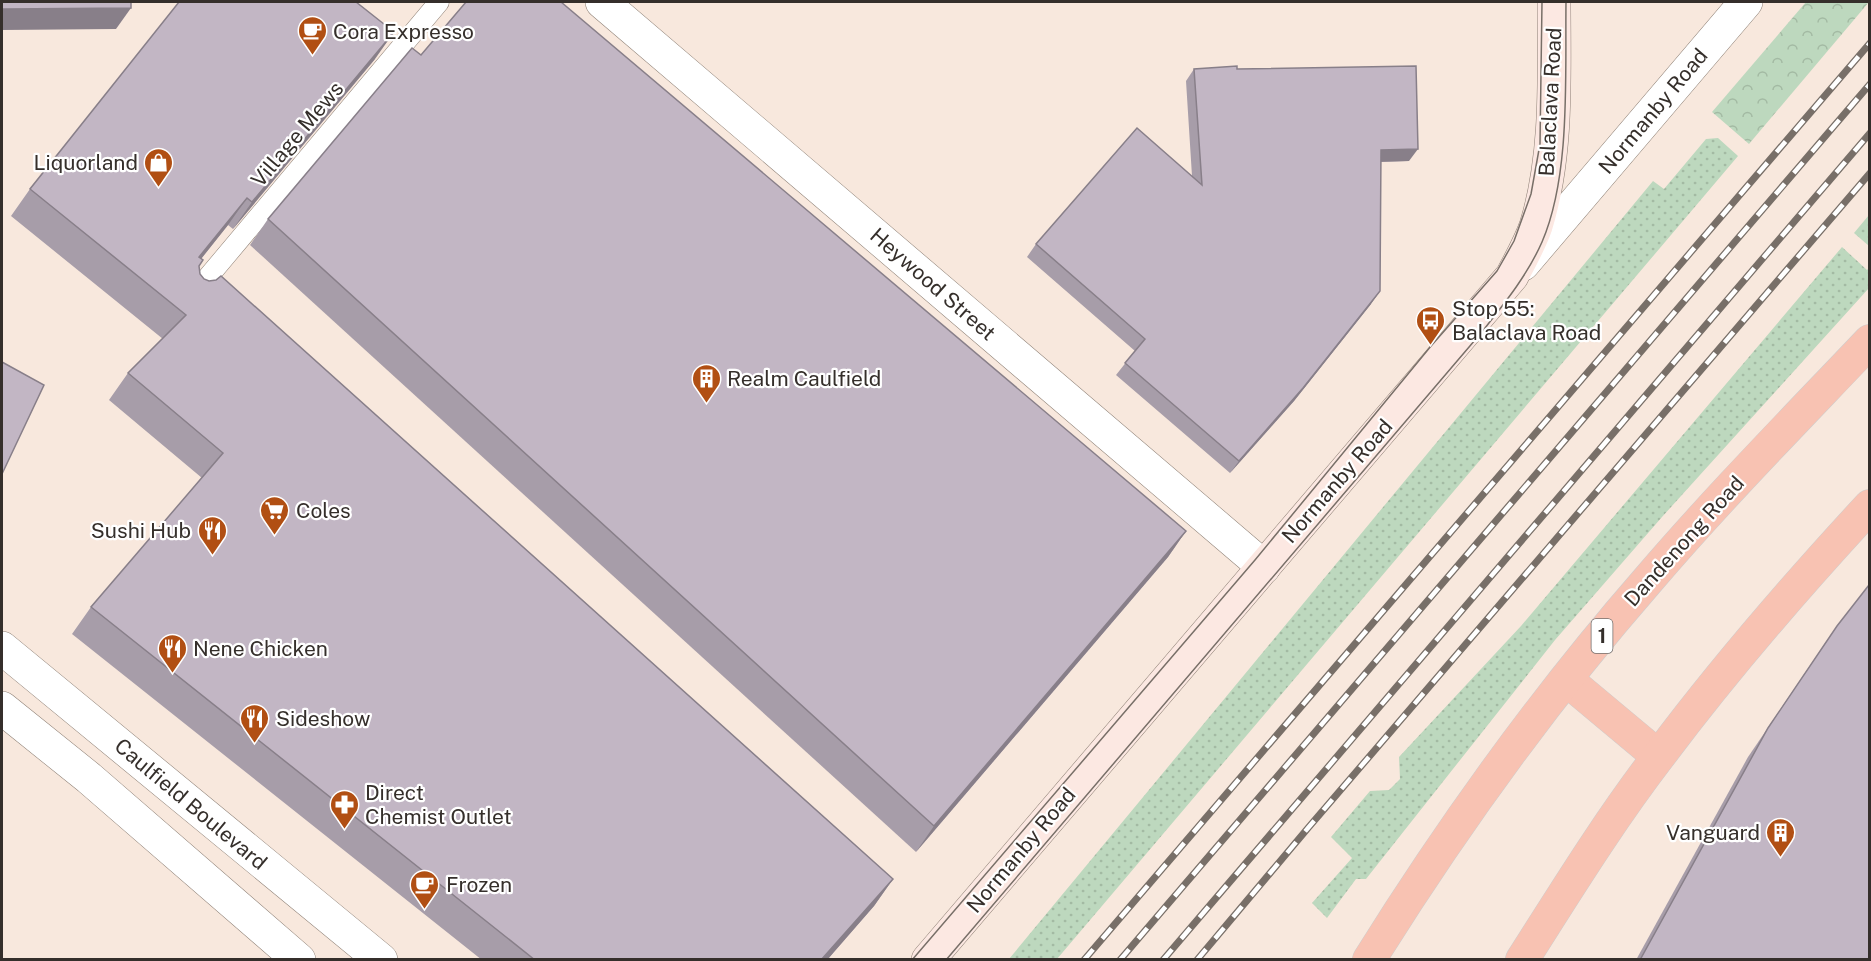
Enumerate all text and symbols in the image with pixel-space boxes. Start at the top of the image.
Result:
cafe icon: Cora Expresso [296,15,328,57]
place label: Cora Expresso [333,19,474,44]
street label: Balaclava Road [1534,27,1566,177]
street label: Normanby Road [1593,43,1713,179]
street label: Village Mews [246,76,348,192]
shop icon: Liquorland [143,146,175,188]
place label: Liquorland [33,150,138,175]
street label: Heywood Street [865,223,1001,345]
place label: Stop 55: Balaclava Road [1452,296,1601,345]
bus stop icon: Stop 55: Balaclava Road [1415,304,1447,346]
building icon: Realm Caulfield [690,362,722,404]
place label: Realm Caulfield [727,366,881,391]
street label: Normanby Road [1276,414,1398,548]
street label: Dandenong Road [1619,471,1749,611]
supermarket icon: Coles [259,494,291,536]
place label: Coles [296,498,351,523]
restaurant icon: Sushi Hub [196,514,228,556]
place label: Sushi Hub [91,518,191,543]
road number: 1 [1592,619,1612,653]
restaurant icon: Nene Chicken [156,632,188,674]
place label: Nene Chicken [193,636,328,661]
restaurant icon: Sideshow [239,702,271,744]
place label: Sideshow [276,706,370,731]
street label: Caulfield Boulevard [110,733,272,875]
place label: Direct Chemist Outlet [365,780,512,829]
street label: Normanby Road [961,782,1081,918]
pharmacy icon: Direct Chemist Outlet [328,788,360,830]
building icon: Vanguard [1765,816,1797,858]
place label: Vanguard [1666,820,1760,845]
cafe icon: Frozen [409,868,441,910]
place label: Frozen [446,872,512,897]

